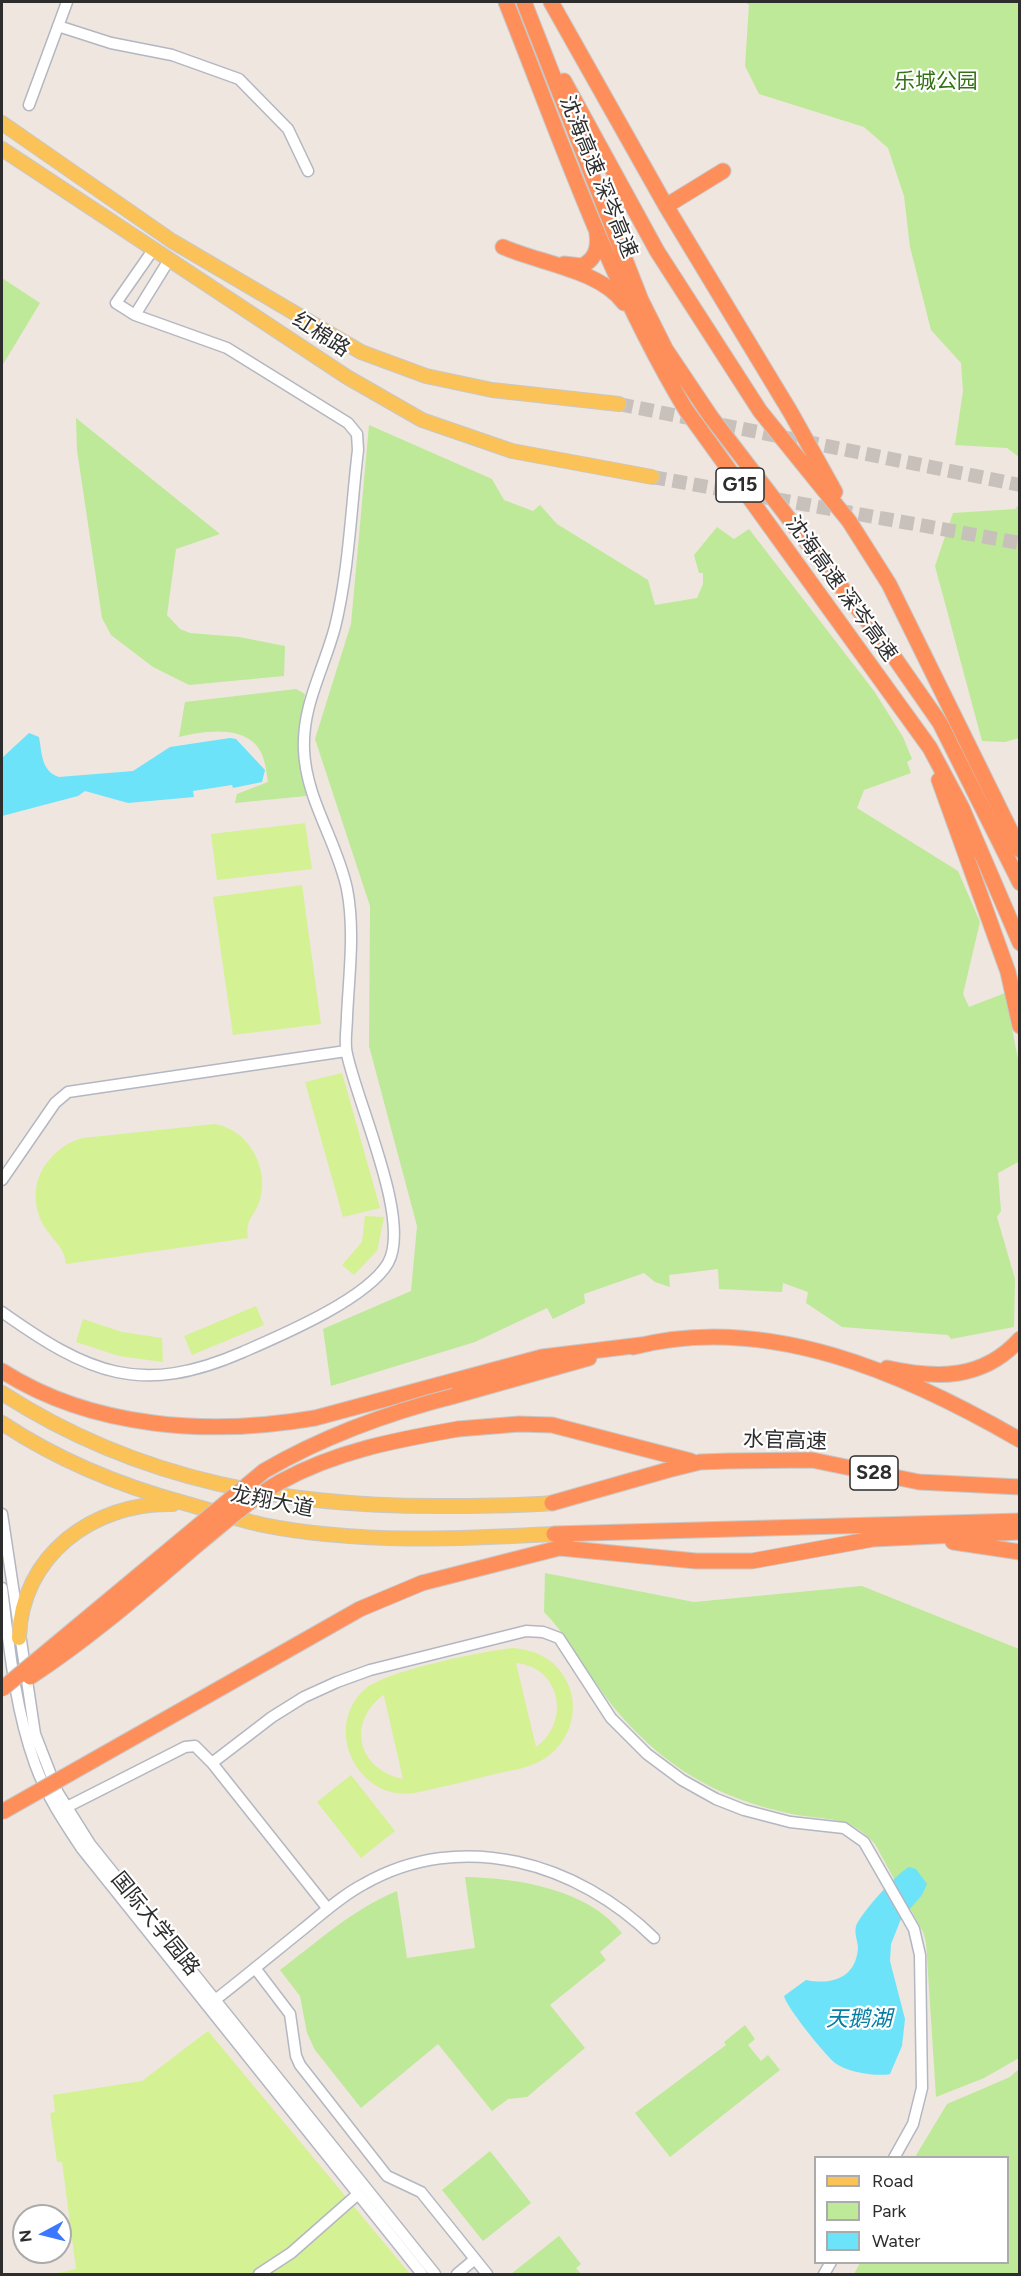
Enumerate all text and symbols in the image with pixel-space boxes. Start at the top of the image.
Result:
park label: 乐城公园 [894,69,978,95]
street label: 沈海高速 深岑高速 [554,92,642,262]
street label: 红棉路 [288,307,354,363]
road number: G15 [716,468,764,502]
street label: 沈海高速 深岑高速 [780,512,902,666]
street label: 水官高速 [743,1427,827,1455]
road number: S28 [850,1456,898,1490]
street label: 龙翔大道 [228,1482,316,1522]
street label: 国际大学园路 [106,1867,204,1981]
water label: 天鹅湖 [826,2007,892,2033]
legend [814,2156,1009,2264]
text: Road [872,2170,913,2192]
text: Park [872,2200,906,2222]
north arrow [12,2204,72,2264]
text: N [15,2229,36,2243]
text: Water [872,2230,920,2252]

